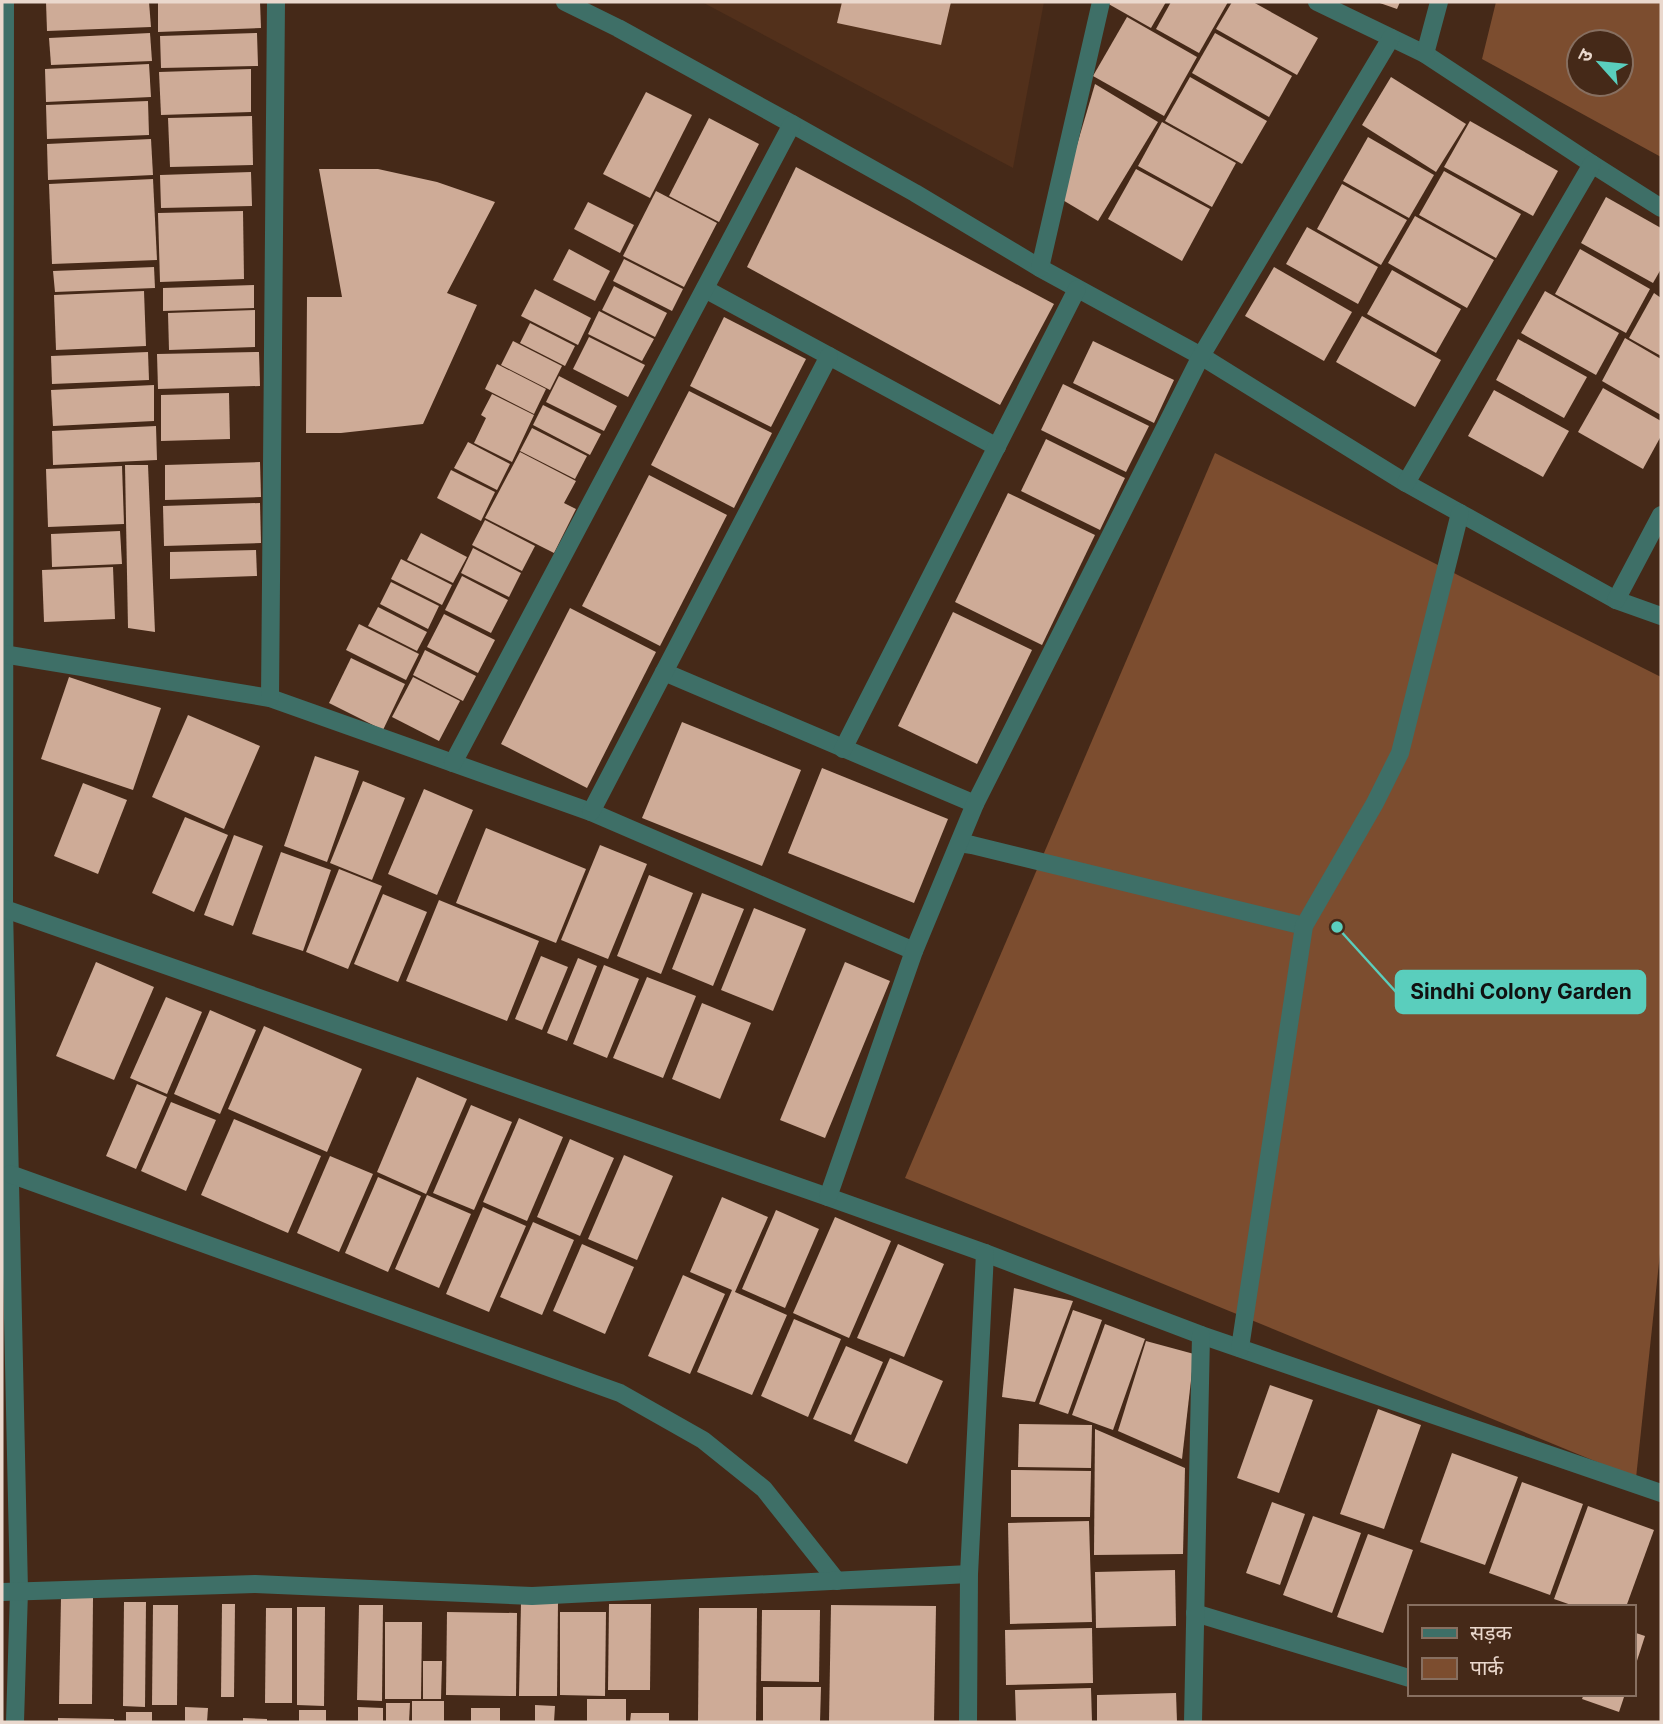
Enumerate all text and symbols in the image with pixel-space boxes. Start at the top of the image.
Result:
north arrow [1565,28,1635,98]
text: उ [1573,45,1598,66]
callout: Sindhi Colony Garden [1396,971,1645,1013]
text: Sindhi Colony Garden [1410,979,1632,1004]
legend [1408,1605,1635,1696]
text: सड़क [1470,1620,1512,1645]
text: पार्क [1470,1655,1504,1680]

